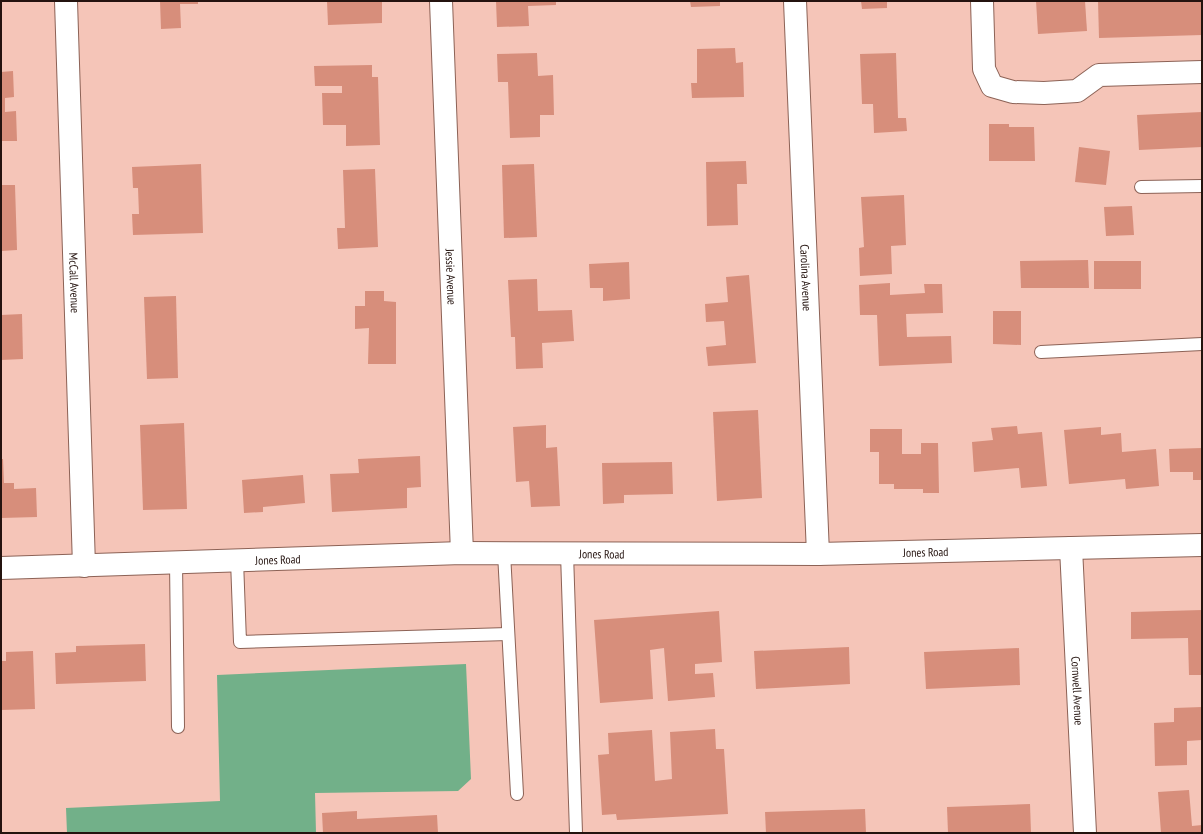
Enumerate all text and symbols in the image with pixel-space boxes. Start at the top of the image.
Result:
street label: Carolina Avenue [798,244,815,311]
street label: Jessie Avenue [443,247,460,305]
street label: McCall Avenue [67,252,83,313]
street label: Jones Road [902,543,949,560]
street label: Jones Road [578,546,625,561]
street label: Jones Road [254,551,301,567]
street label: Cornwell Avenue [1069,656,1087,726]

